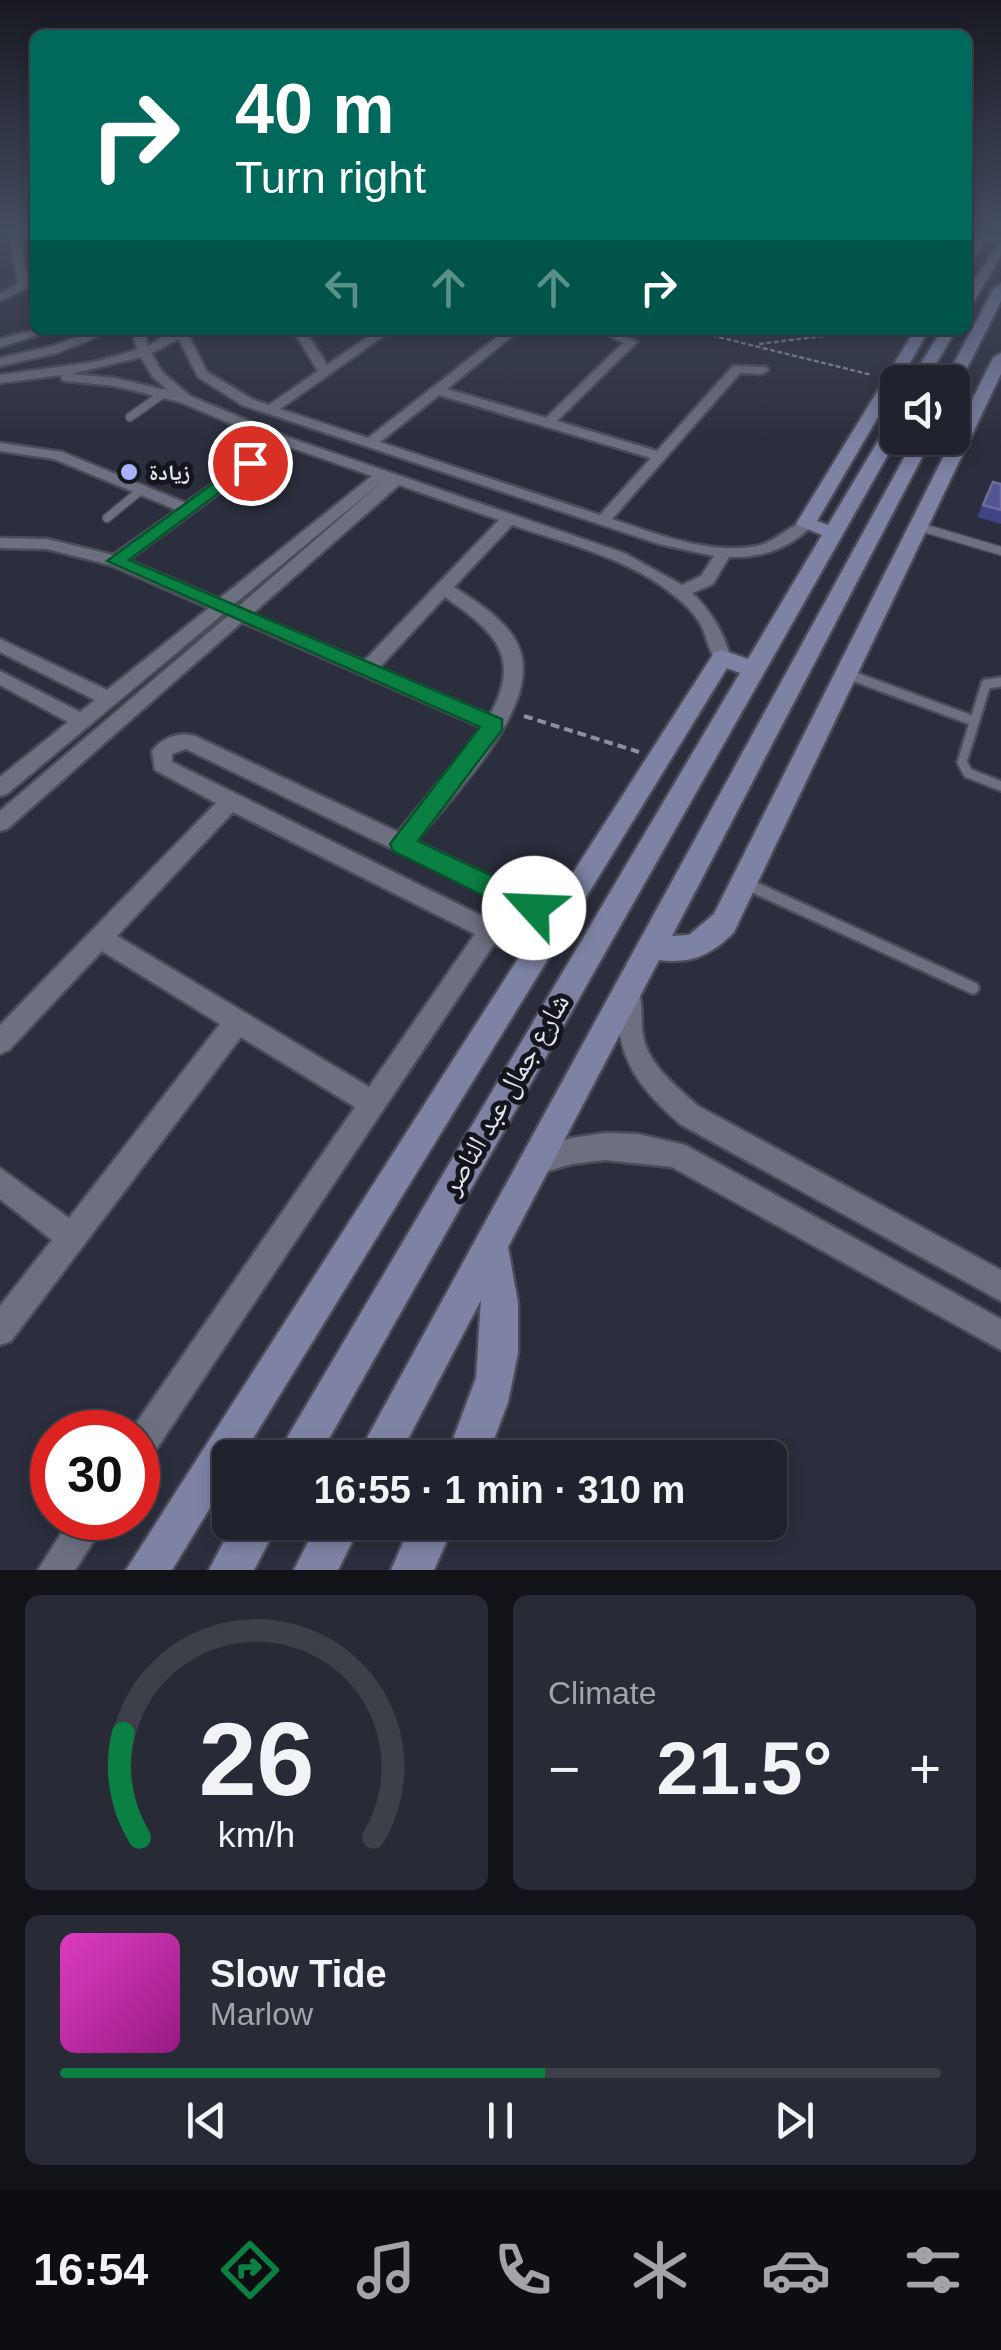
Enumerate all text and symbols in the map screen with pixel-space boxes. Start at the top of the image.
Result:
icon: right [70,70,200,200]
text: 40 m [235,70,395,148]
text: Turn right [235,152,426,203]
icon: left [316,260,371,315]
icon: ahead [421,260,476,315]
icon: ahead [526,260,581,315]
icon: right [631,260,686,315]
map controls [880,365,970,455]
button: sound [880,365,970,455]
pin [208,421,293,506]
icon: arrive [223,436,278,491]
place label: زيادة [149,460,190,485]
marker: زيادة [118,461,140,483]
position arrow [482,856,586,960]
street label: شارع جمال عبد الناصر [434,988,577,1202]
speed limit sign: 30 [30,1410,160,1540]
text: 16:55 · 1 min · 310 m [314,1469,685,1511]
text: Climate [548,1675,656,1711]
text: 26 [199,1701,314,1817]
text: 21.5° [657,1726,832,1810]
text: − [548,1738,580,1800]
text: + [909,1738,941,1800]
text: km/h [218,1815,295,1855]
text: Slow Tide [210,1953,387,1995]
text: Marlow [210,1996,313,2032]
icon: previous [179,2093,234,2148]
icon: pause [473,2093,528,2148]
icon: next [767,2093,822,2148]
icon: directions [215,2235,285,2305]
icon: music [351,2235,421,2305]
icon: phone [488,2235,558,2305]
icon: climate [625,2235,695,2305]
icon: car [761,2235,831,2305]
icon: filters [898,2235,968,2305]
text: 16:54 [33,2244,148,2295]

